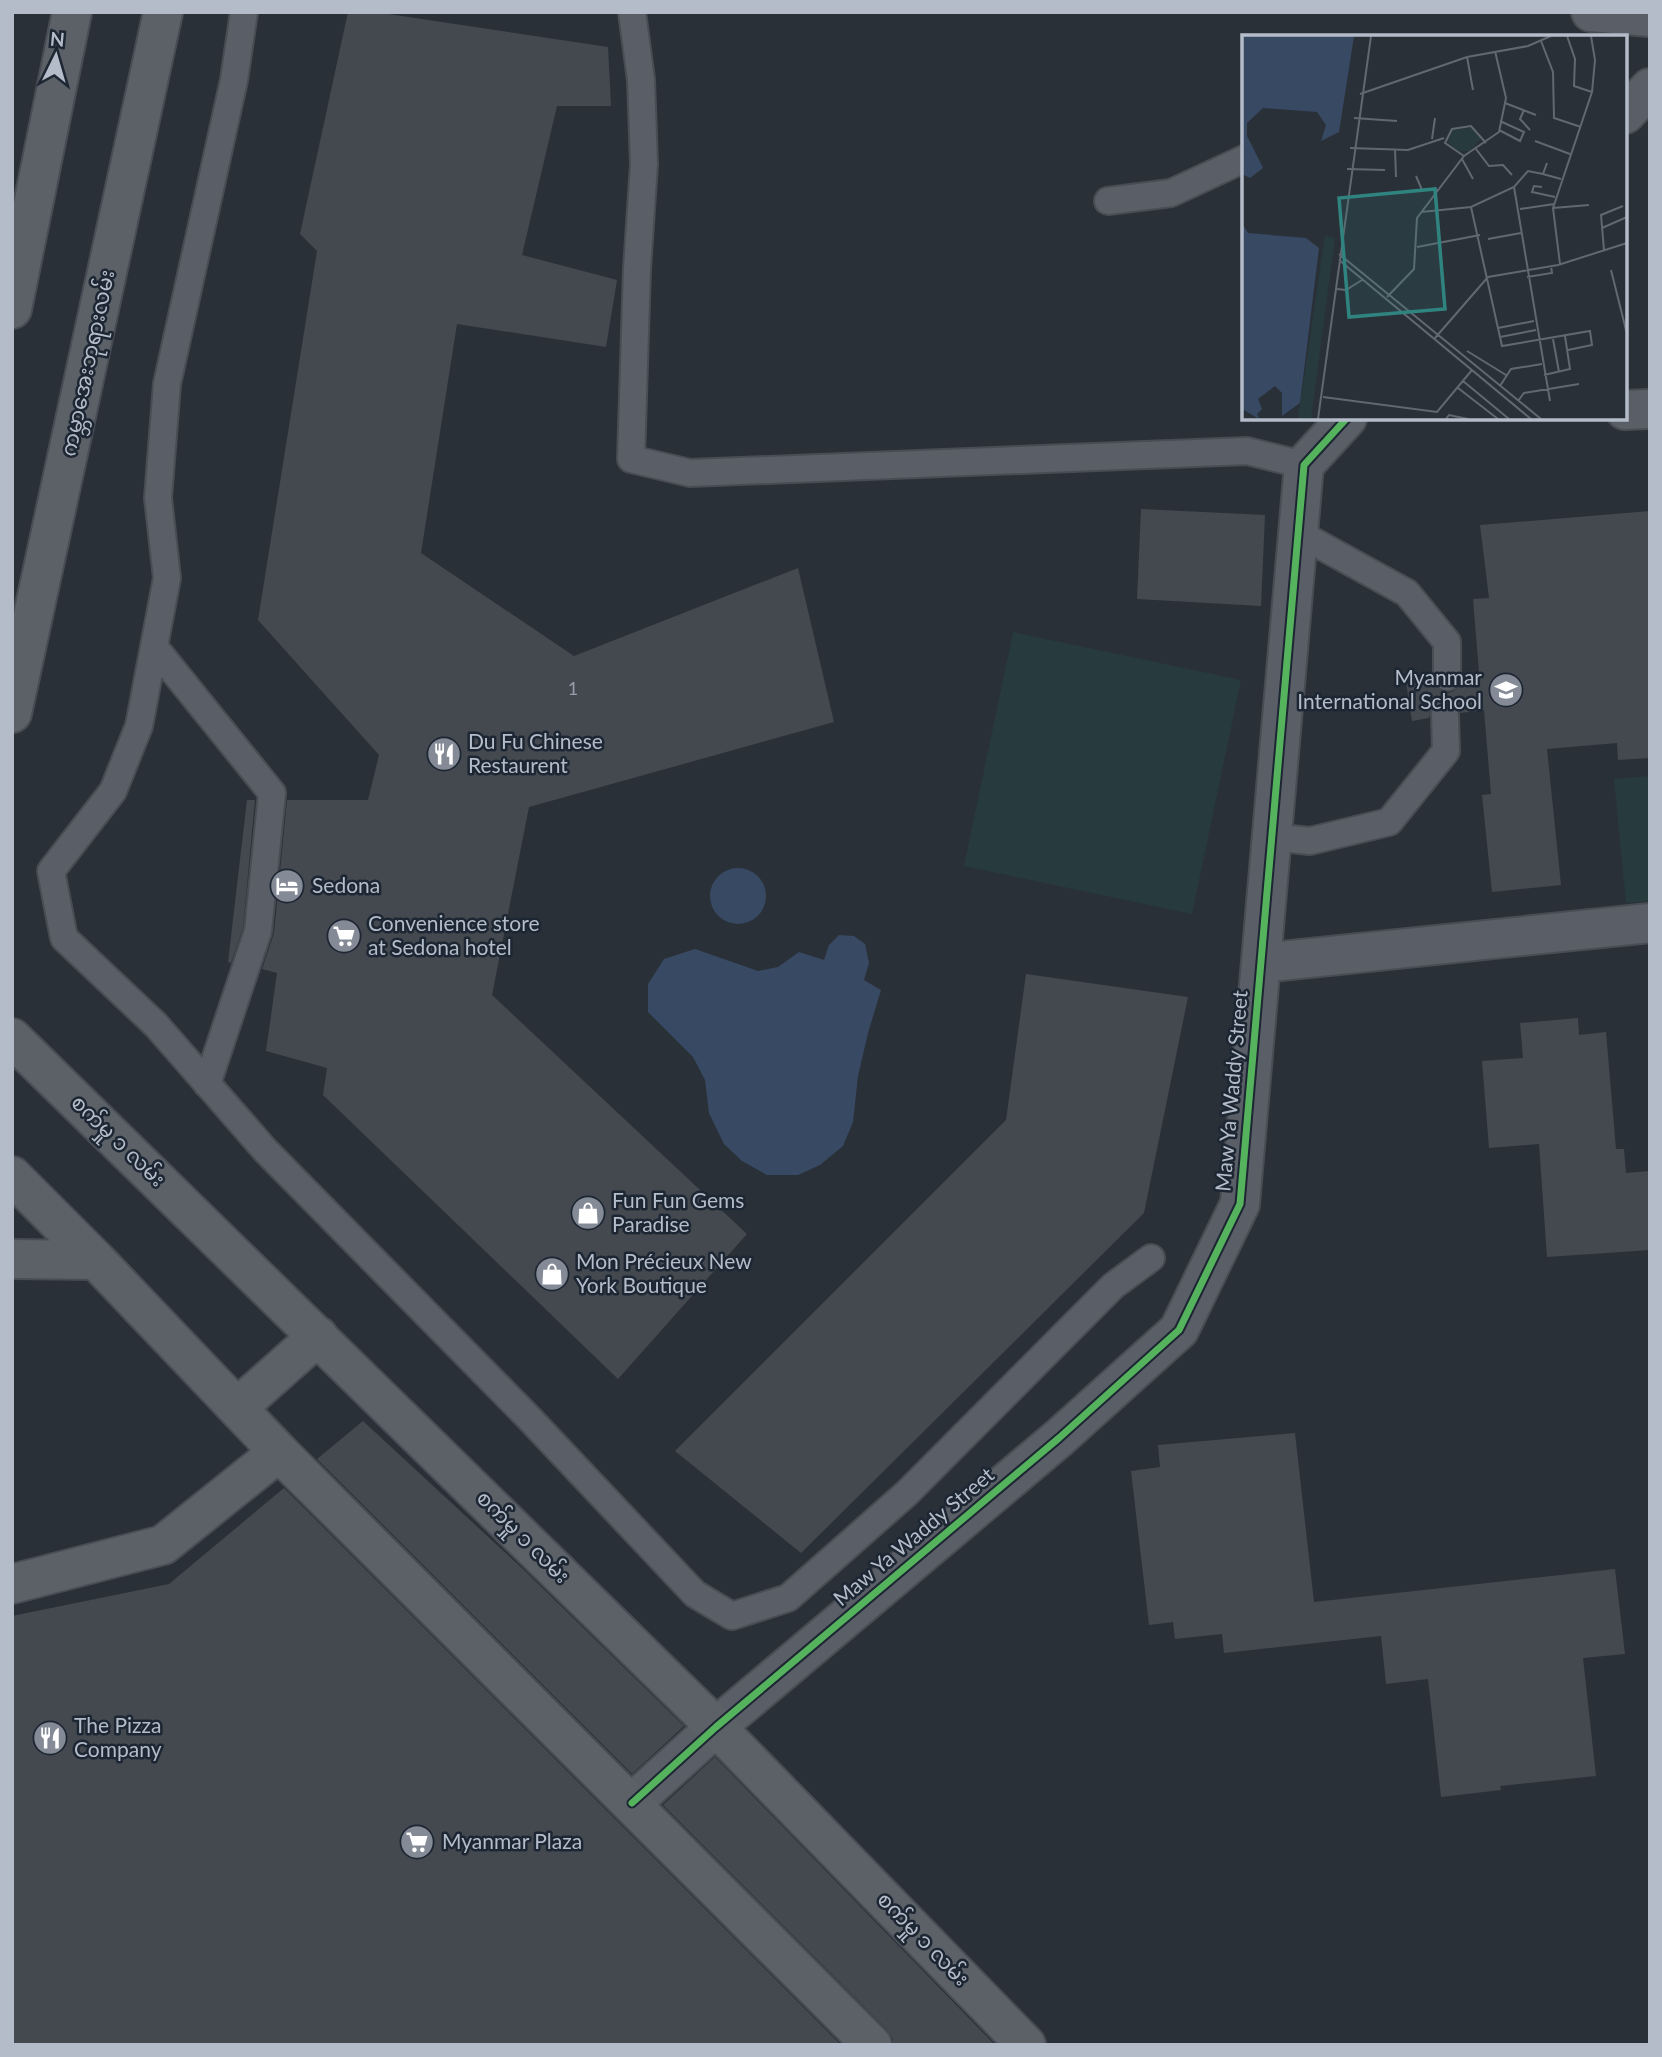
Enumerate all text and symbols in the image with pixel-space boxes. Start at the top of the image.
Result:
north arrow [21,21,91,91]
text: N [49,26,66,51]
inset map [1242,35,1627,420]
street label: ကမ္ဘာအေးဘုရားလမ်း [53,267,124,459]
place label: Myanmar International School [1297,664,1482,713]
school or university icon: Myanmar International School [1487,671,1525,709]
house number: 1 [568,677,578,699]
place label: Du Fu Chinese Restaurent [468,728,603,777]
restaurant icon: Du Fu Chinese Restaurent [425,735,463,773]
hotel icon: Sedona [268,867,306,905]
place label: Sedona [312,872,380,897]
place label: Convenience store at Sedona hotel [368,910,540,959]
supermarket icon: Convenience store at Sedona hotel [325,917,363,955]
street label: Maw Ya Waddy Street [1209,989,1252,1193]
street label: စက်မှု ၁ လမ်း [63,1087,173,1195]
place label: Fun Fun Gems Paradise [612,1187,744,1236]
shop icon: Fun Fun Gems Paradise [569,1194,607,1232]
place label: Mon Précieux New York Boutique [576,1248,752,1297]
shop icon: Mon Précieux New York Boutique [533,1255,571,1293]
street label: Maw Ya Waddy Street [828,1461,999,1610]
street label: စက်မှု ၁ လမ်း [468,1483,577,1592]
place label: The Pizza Company [74,1712,162,1761]
restaurant icon: The Pizza Company [31,1719,69,1757]
supermarket icon: Myanmar Plaza [398,1823,436,1861]
place label: Myanmar Plaza [442,1828,582,1853]
street label: စက်မှု ၁ လမ်း [869,1884,977,1994]

